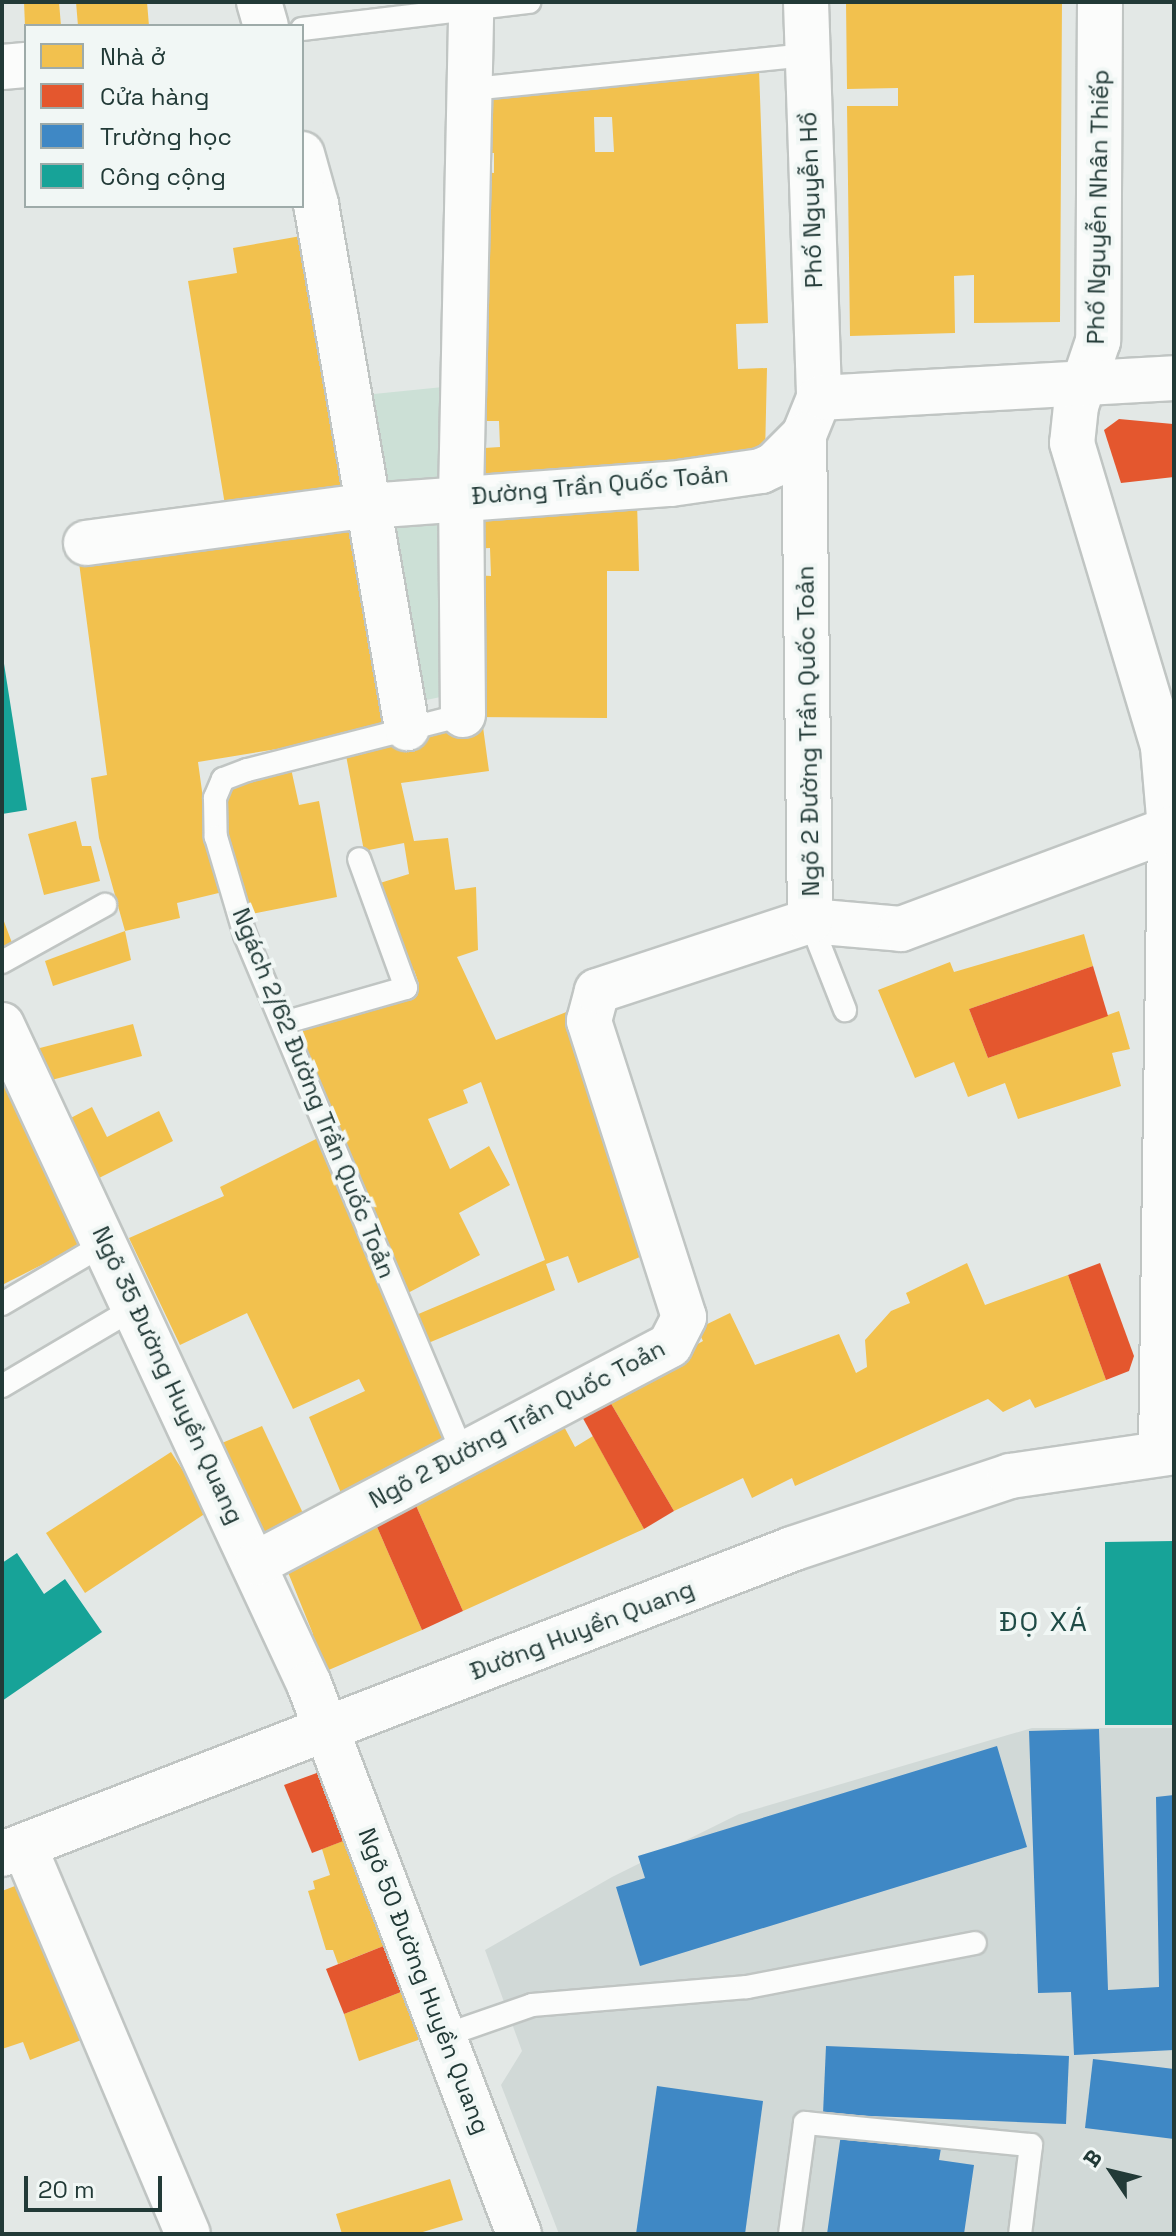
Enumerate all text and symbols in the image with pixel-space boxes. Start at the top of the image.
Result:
legend [24,24,304,208]
text: Nhà ở [100,41,166,72]
street label: Phố Nguyễn Nhân Thiếp [1081,69,1115,345]
text: Cửa hàng [100,81,209,112]
street label: Phố Nguyễn Hồ [794,111,828,289]
text: Trường học [100,121,232,152]
text: Công cộng [100,161,226,192]
street label: Đường Trần Quốc Toản [470,459,730,511]
street label: Ngõ 2 Đường Trần Quốc Toản [791,565,825,897]
street label: Ngách 2/62 Đường Trần Quốc Toản [226,903,402,1283]
street label: Ngõ 35 Đường Huyền Quang [86,1222,250,1528]
street label: Ngõ 2 Đường Trần Quốc Toản [364,1333,670,1515]
street label: Đường Huyền Quang [466,1574,698,1686]
district label: ĐỌ XÁ [999,1604,1089,1638]
street label: Ngõ 50 Đường Huyền Quang [352,1824,496,2138]
north arrow [1072,2132,1152,2212]
text: B [1077,2144,1108,2172]
scale bar [28,2160,166,2210]
text: 20 m [38,2174,95,2205]

